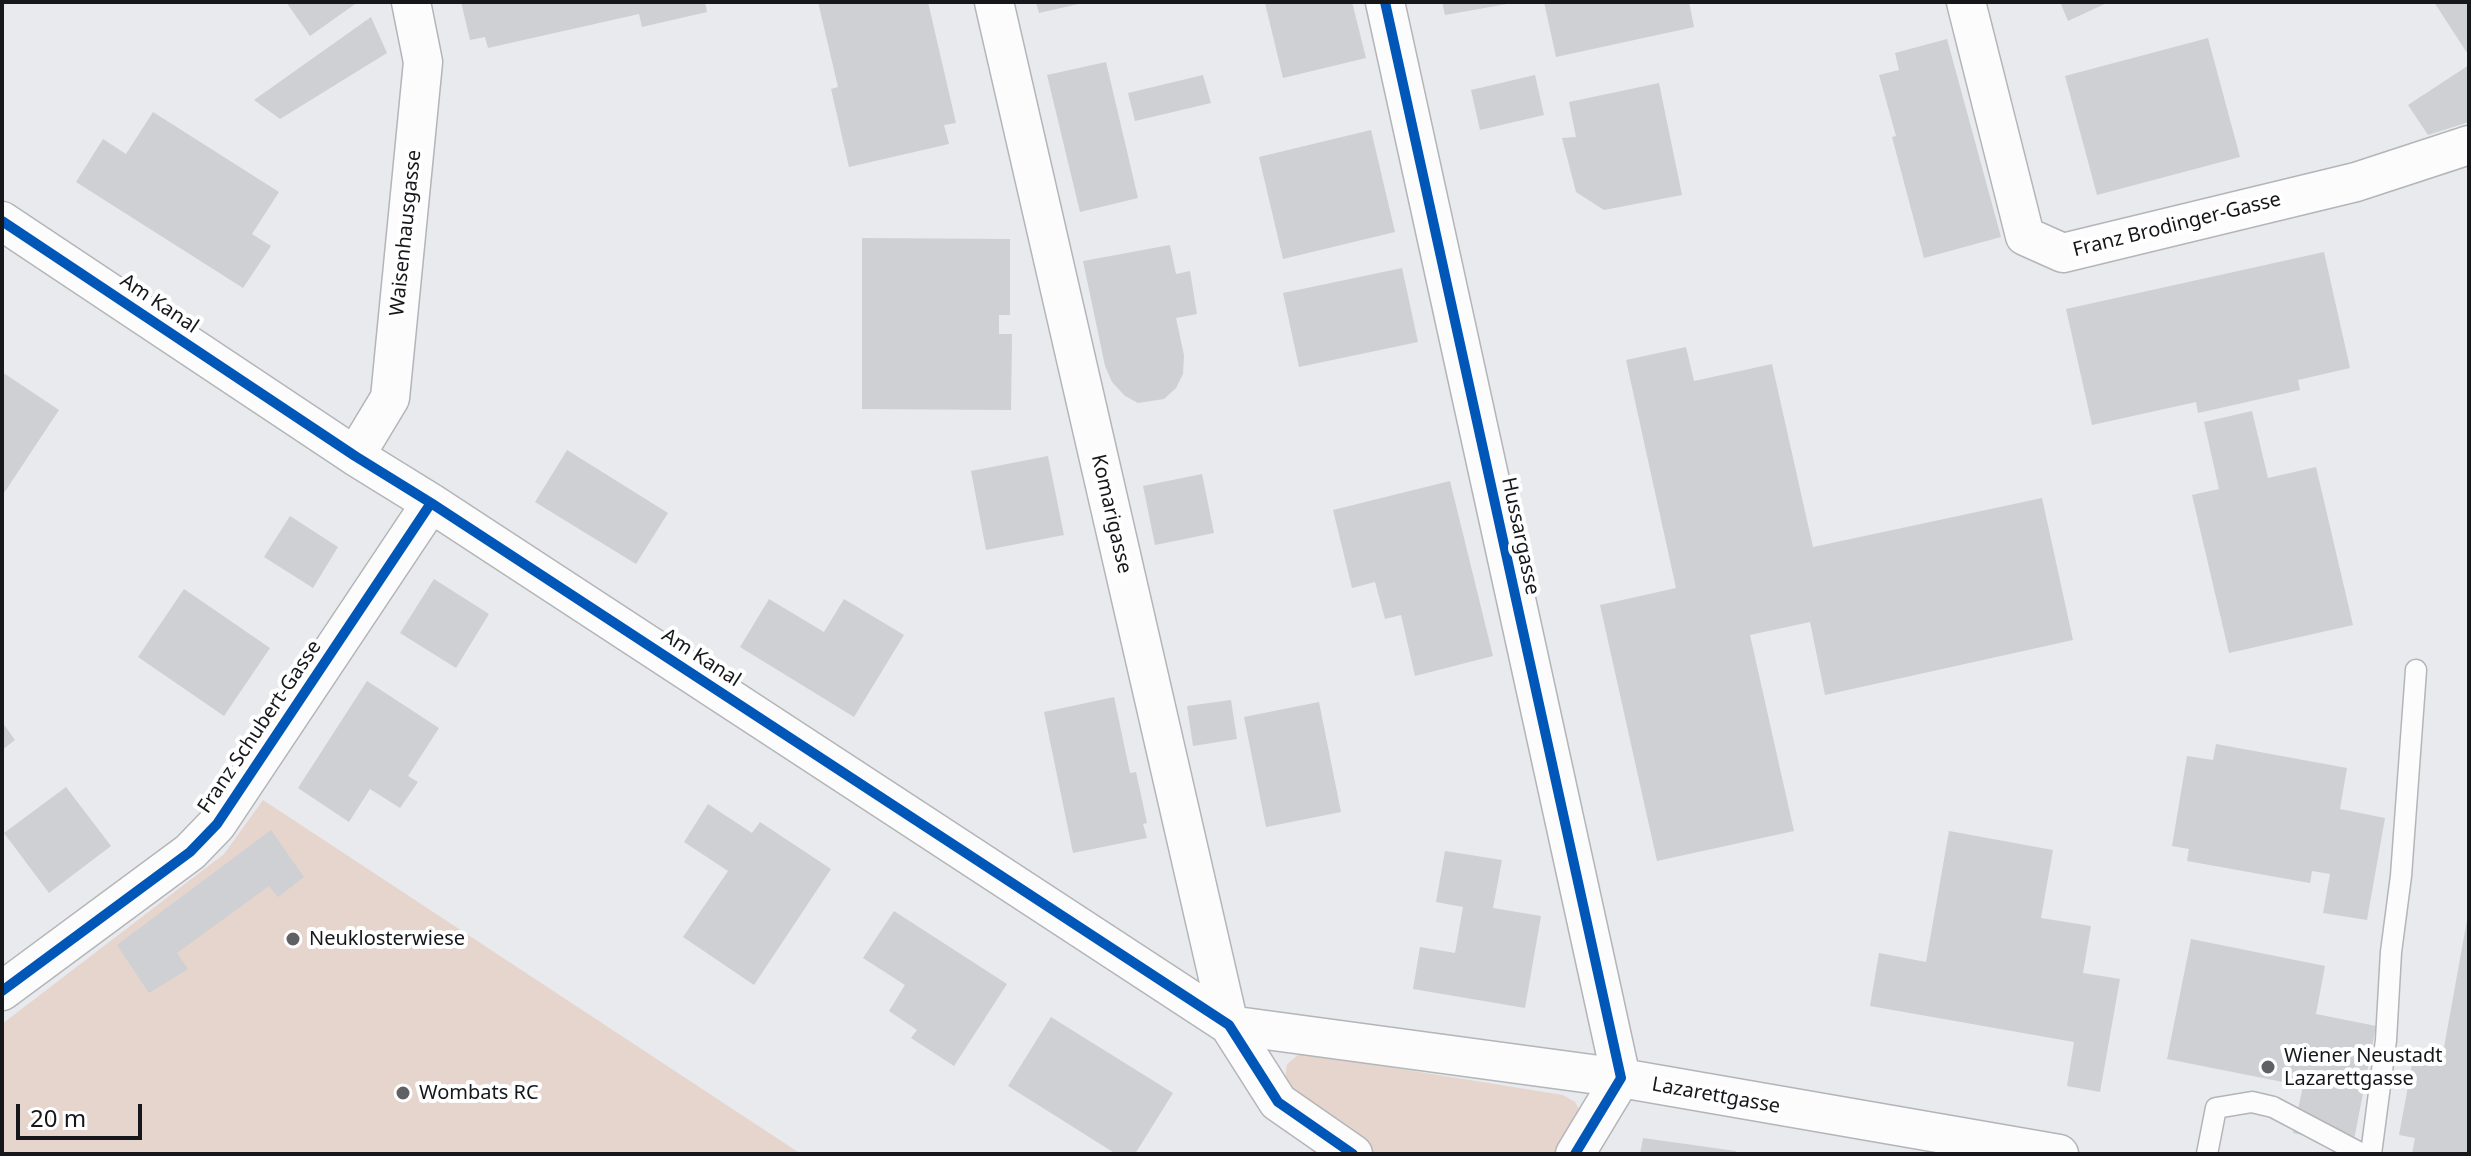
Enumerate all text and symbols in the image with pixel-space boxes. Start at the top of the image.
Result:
street label: Waisenhausgasse [385,149,427,317]
street label: Franz Brodinger-Gasse [2070,188,2284,262]
street label: Am Kanal [115,269,203,339]
street label: Komarigasse [1086,452,1136,576]
street label: Hussargasse [1496,475,1544,597]
street label: Am Kanal [657,624,745,692]
street label: Franz Schubert-Gasse [193,636,327,818]
place label: Neuklosterwiese [309,927,465,951]
marker: Neuklosterwiese [284,930,302,948]
place label: Wiener Neustadt Lazarettgasse [2284,1044,2443,1091]
marker: Wiener Neustadt Lazarettgasse [2259,1058,2277,1076]
street label: Lazarettgasse [1650,1073,1782,1119]
place label: Wombats RC [419,1081,539,1105]
marker: Wombats RC [394,1084,412,1102]
scale bar [20,1088,146,1138]
text: 20 m [30,1101,86,1134]

